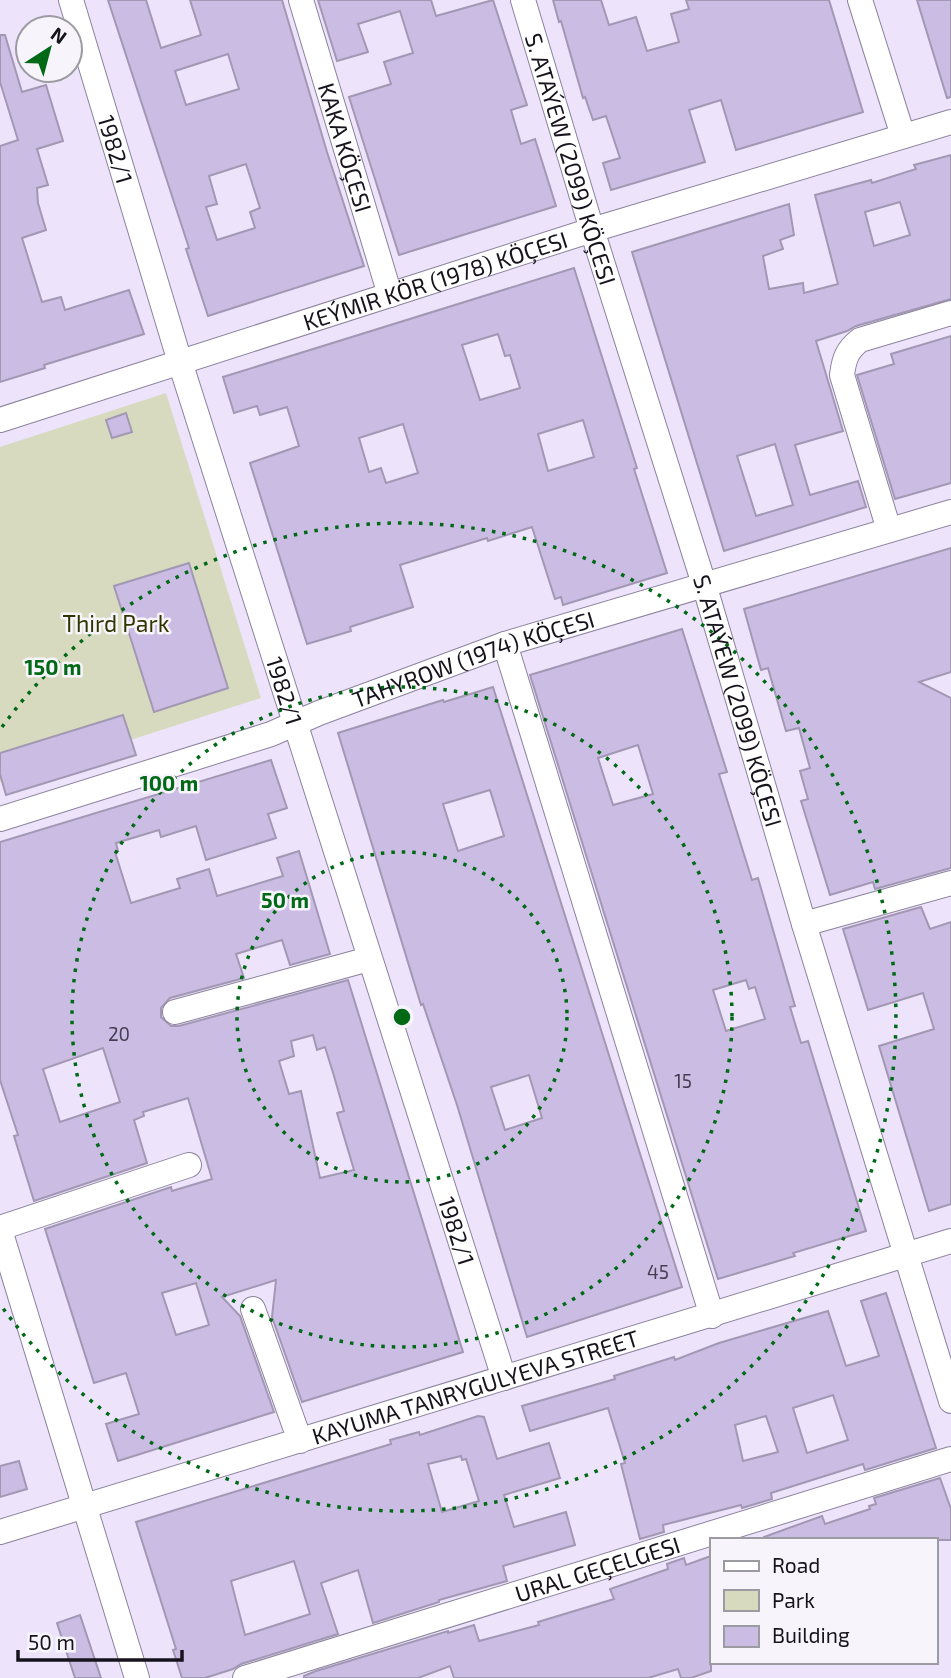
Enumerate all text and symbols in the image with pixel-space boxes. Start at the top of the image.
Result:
north arrow [14,14,84,84]
text: N [47,22,72,48]
street label: S. ATAÝEW (2099) KÖÇESI [520,30,622,288]
street label: KAKA KÖÇESI [313,79,378,216]
street label: 1982/1 [92,112,140,187]
street label: KEÝMIR KÖR (1978) KÖÇESI [300,225,571,336]
street label: S. ATAÝEW (2099) KÖÇESI [688,571,789,830]
street label: TAHYROW (1974) KÖÇESI [348,604,598,713]
park label: Third Park [63,609,170,637]
street label: 1982/1 [261,653,309,728]
text: 150 m [25,654,81,679]
text: 100 m [140,770,198,795]
text: 50 m [261,887,309,912]
centre of rings [390,1005,414,1029]
house number: 20 [108,1022,130,1045]
house number: 15 [674,1069,692,1092]
street label: 1982/1 [433,1193,481,1269]
house number: 45 [647,1260,669,1283]
street label: KAYUMA TANRYGULYEVA STREET [309,1323,642,1450]
street label: URAL GEÇELGESI [511,1530,683,1607]
legend [710,1538,937,1664]
text: Road [772,1552,820,1577]
text: Park [772,1587,815,1612]
scale bar [18,1618,182,1662]
text: Building [772,1622,850,1647]
text: 50 m [28,1629,75,1654]

